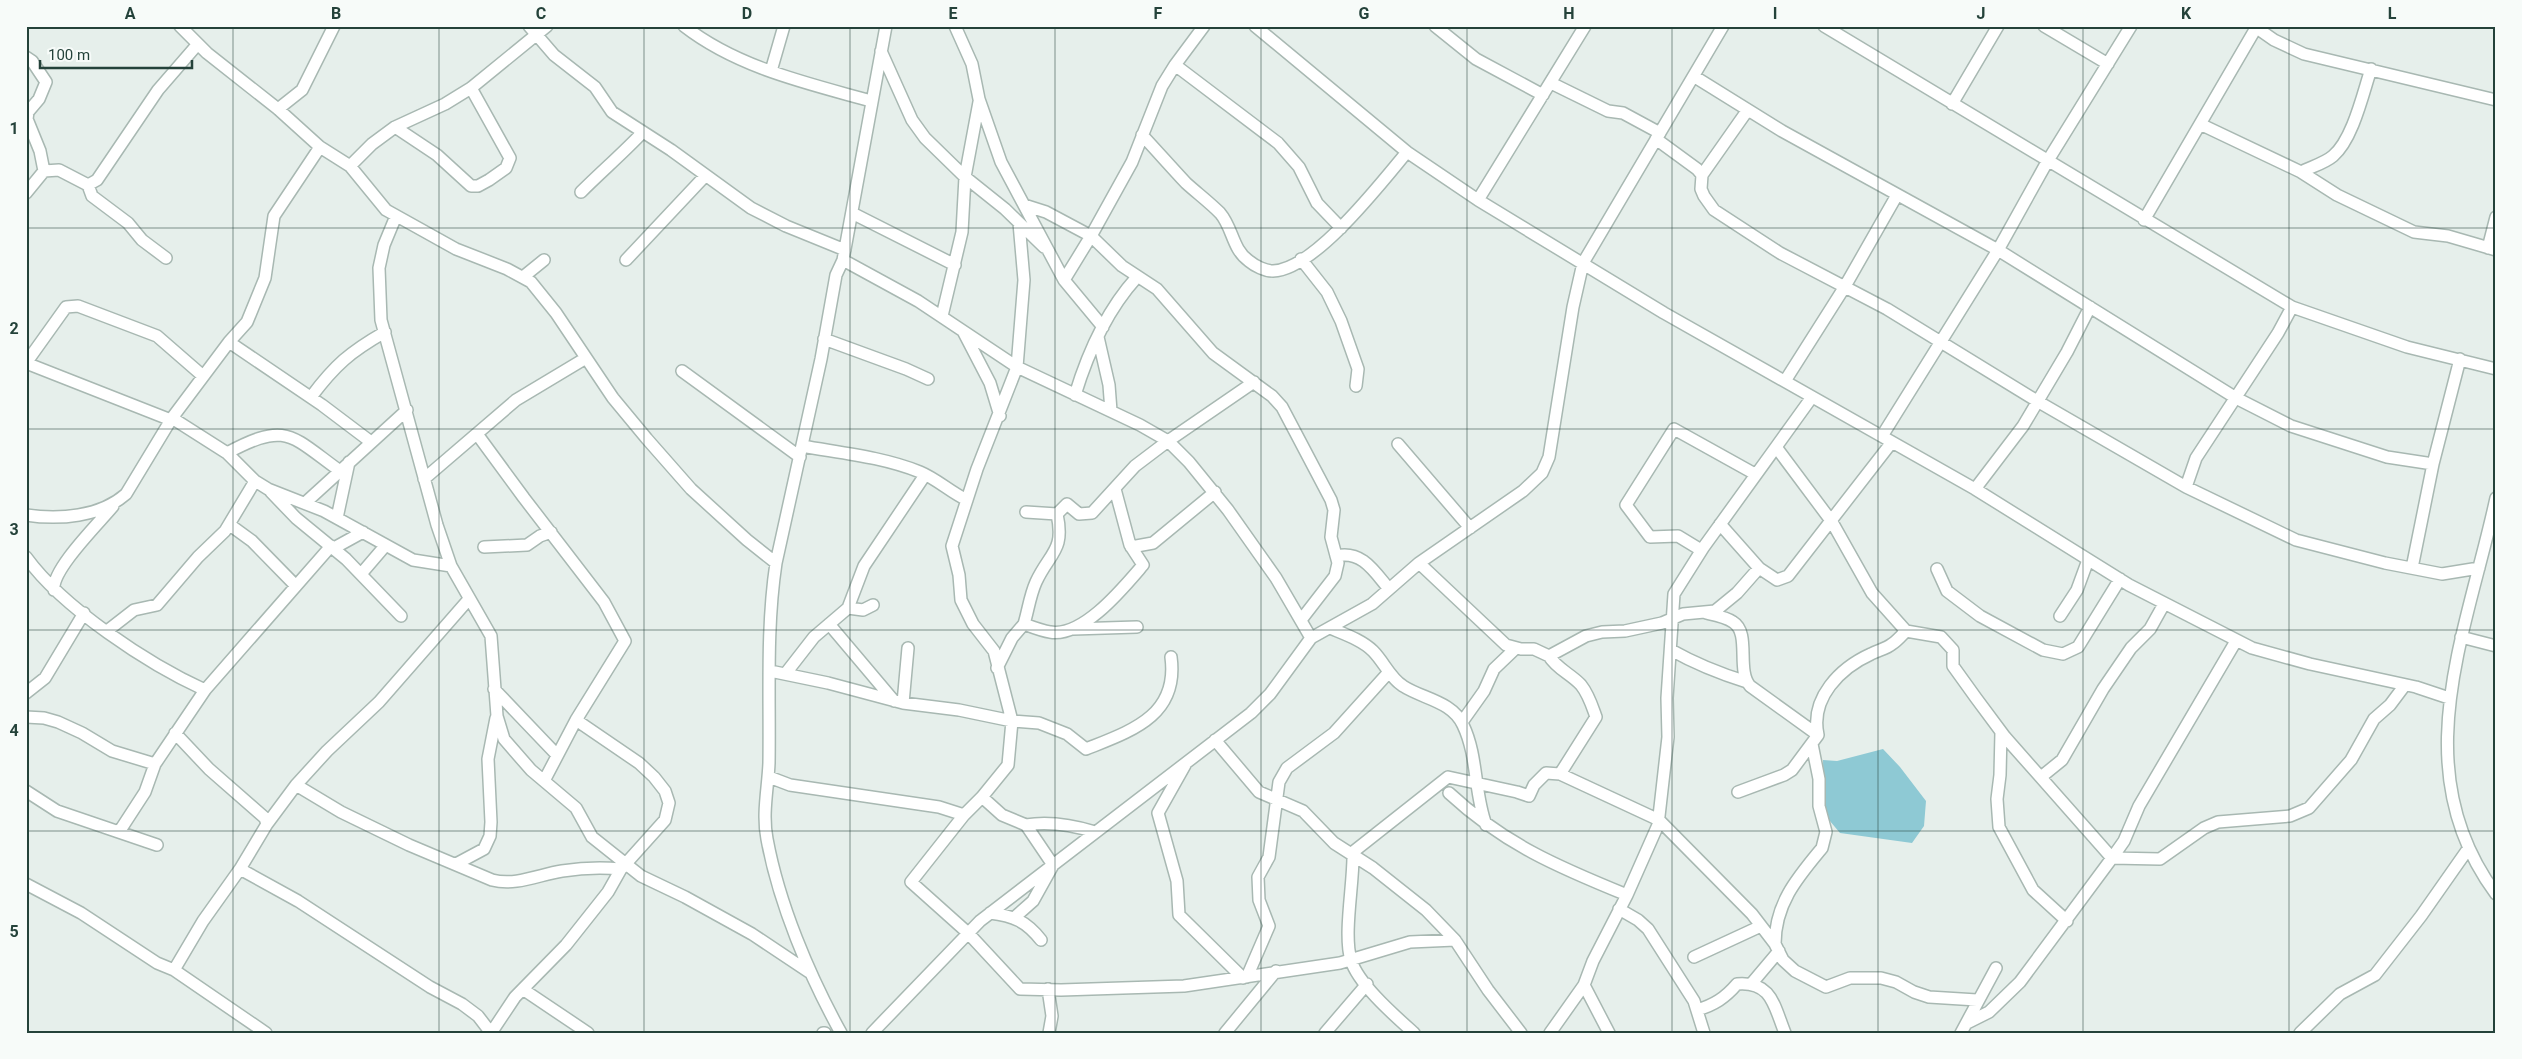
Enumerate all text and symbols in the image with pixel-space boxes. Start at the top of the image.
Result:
text: A [125,4,136,23]
text: B [331,4,341,23]
text: C [536,4,546,23]
text: D [742,4,752,23]
text: E [949,4,958,23]
text: F [1154,4,1163,23]
text: G [1359,4,1370,23]
text: H [1563,4,1575,23]
text: I [1773,4,1777,23]
text: J [1977,4,1985,23]
text: K [2181,4,2192,23]
text: L [2388,4,2397,23]
scale bar [40,38,192,70]
text: 100 m [48,46,90,64]
text: 1 [9,119,19,138]
text: 2 [9,319,19,338]
text: 3 [9,520,19,539]
text: 4 [9,721,19,740]
text: 5 [9,922,19,941]

